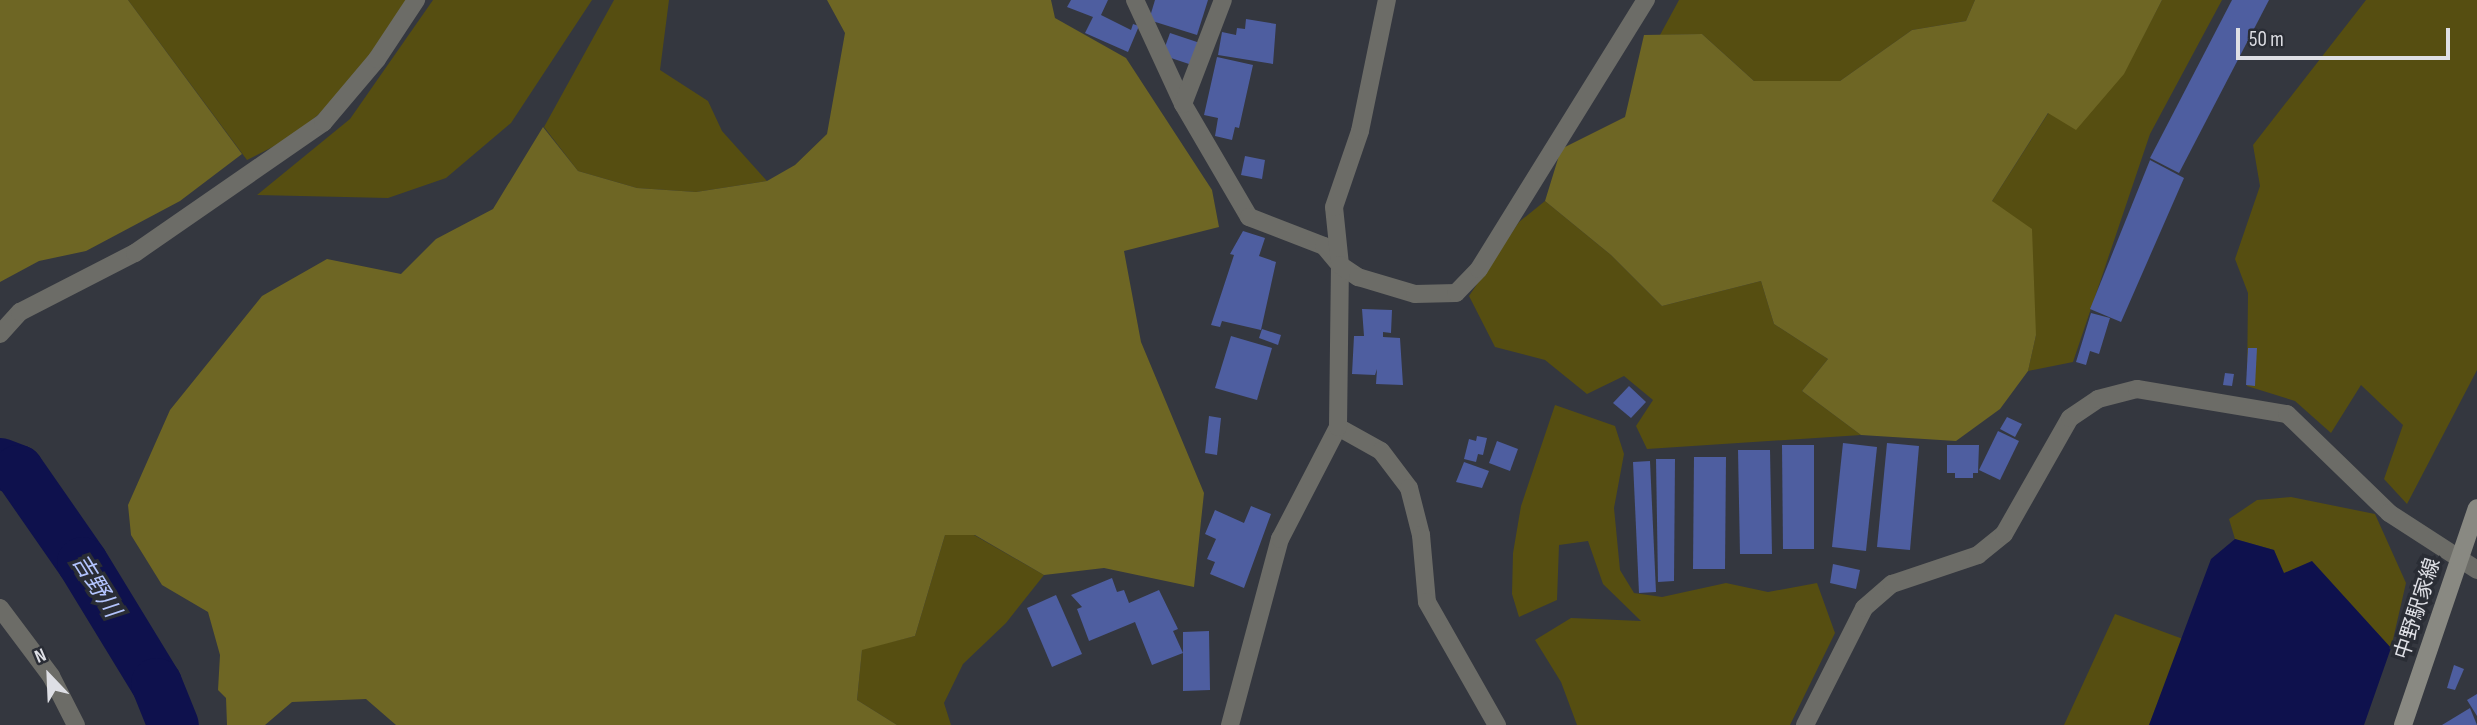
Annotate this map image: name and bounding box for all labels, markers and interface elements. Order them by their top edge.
scale bar [2239,14,2452,58]
text: 50 m [2249,27,2284,52]
water label: 吉野川 [66,549,126,623]
street label: 中野駅家線 [2390,555,2446,663]
north arrow [14,641,84,711]
text: N [31,644,50,669]

